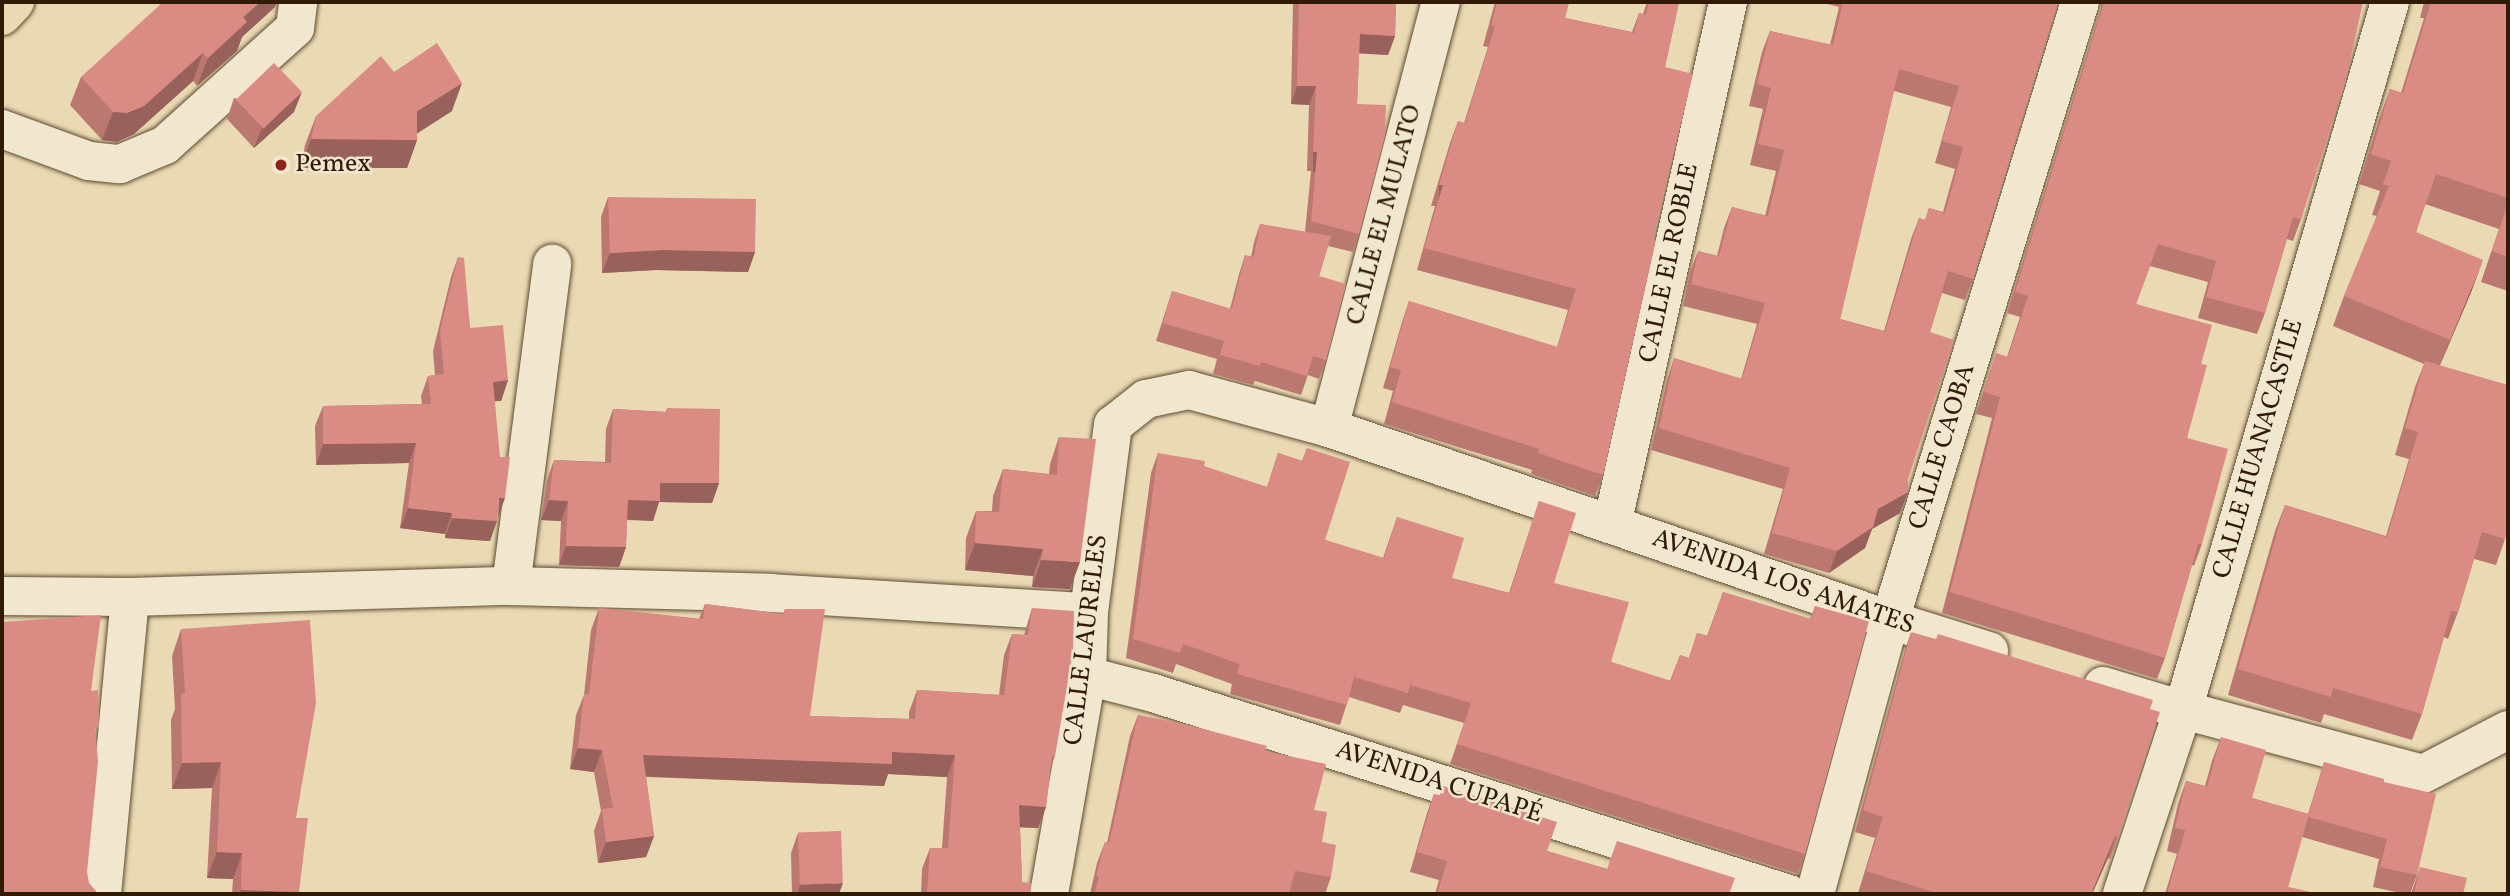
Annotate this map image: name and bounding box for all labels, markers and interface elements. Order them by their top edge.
street label: CALLE EL MULATO [1341,101,1429,329]
place label: Pemex [295,149,371,181]
marker: Pemex [273,157,289,173]
street label: CALLE EL ROBLE [1634,160,1706,366]
street label: CALLE HUANACASTLE [2207,316,2311,582]
street label: CALLE CAOBA [1903,360,1983,534]
street label: AVENIDA LOS AMATES [1648,523,1918,643]
street label: CALLE LAURELES [1059,533,1115,747]
street label: AVENIDA CUPAPÉ [1332,735,1546,831]

